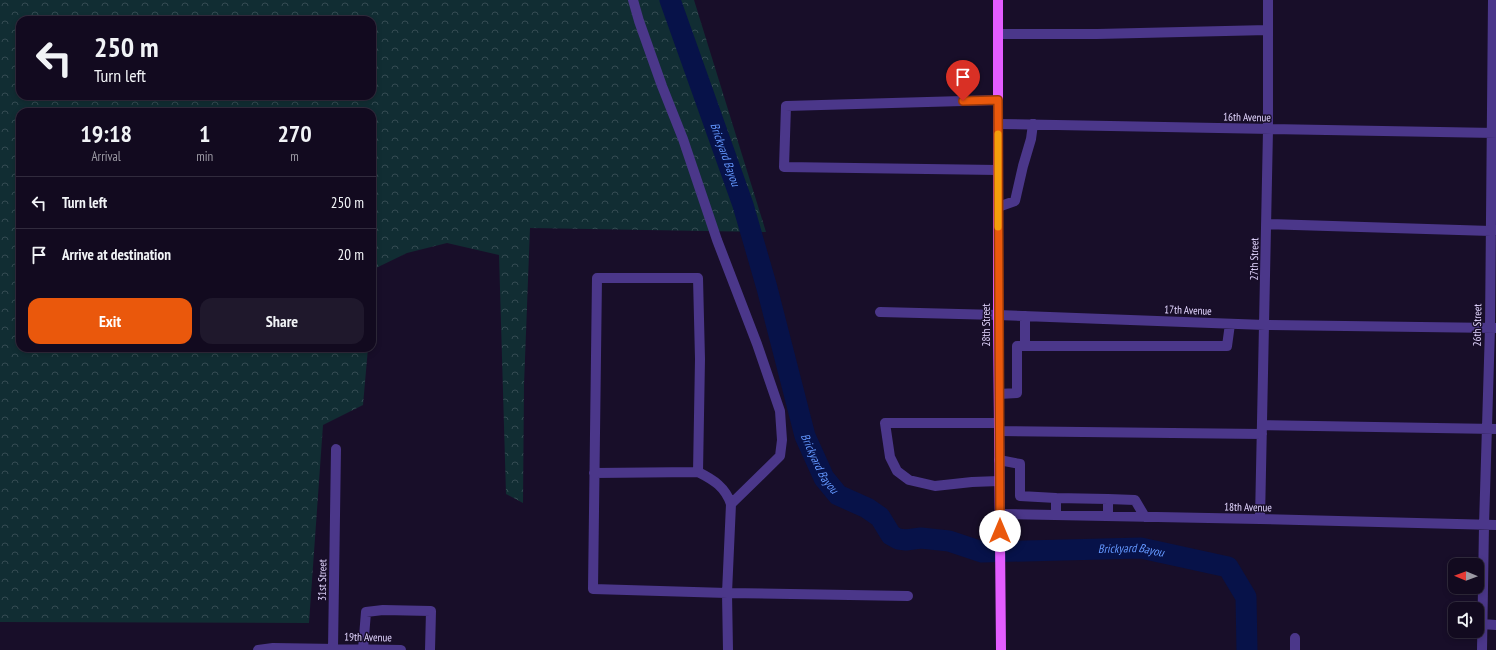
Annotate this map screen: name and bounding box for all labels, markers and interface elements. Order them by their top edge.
text: 250 m [94,28,158,65]
icon: left [28,32,80,84]
pin [946,60,980,101]
text: Turn left [94,64,146,87]
icon: arrive [952,66,974,88]
street label: 16th Avenue [1223,110,1271,124]
text: 19:18 [80,118,132,149]
text: 1 [199,118,210,149]
text: 270 [277,118,312,149]
water label: Brickyard Bayou [707,121,744,189]
text: Arrival [91,148,121,165]
text: min [196,148,213,165]
text: m [290,148,299,165]
icon: left [28,192,50,214]
text: Turn left [62,193,107,212]
text: 250 m [331,193,364,212]
street label: 27th Street [1247,237,1261,281]
icon: arrive [28,244,50,266]
text: Arrive at destination [62,245,171,264]
text: 20 m [338,245,364,264]
button: Exit [28,298,192,344]
button: Share [200,298,364,344]
street label: 17th Avenue [1164,302,1212,318]
street label: 26th Street [1470,303,1484,347]
street label: 28th Street [979,304,993,346]
water label: Brickyard Bayou [798,431,842,497]
street label: 18th Avenue [1224,500,1272,514]
position arrow [979,510,1021,552]
water label: Brickyard Bayou [1098,540,1166,560]
north arrow [1448,558,1484,594]
map controls [1448,558,1484,638]
street label: 31st Street [315,559,329,601]
button: sound [1448,602,1484,638]
street label: 19th Avenue [344,630,392,644]

